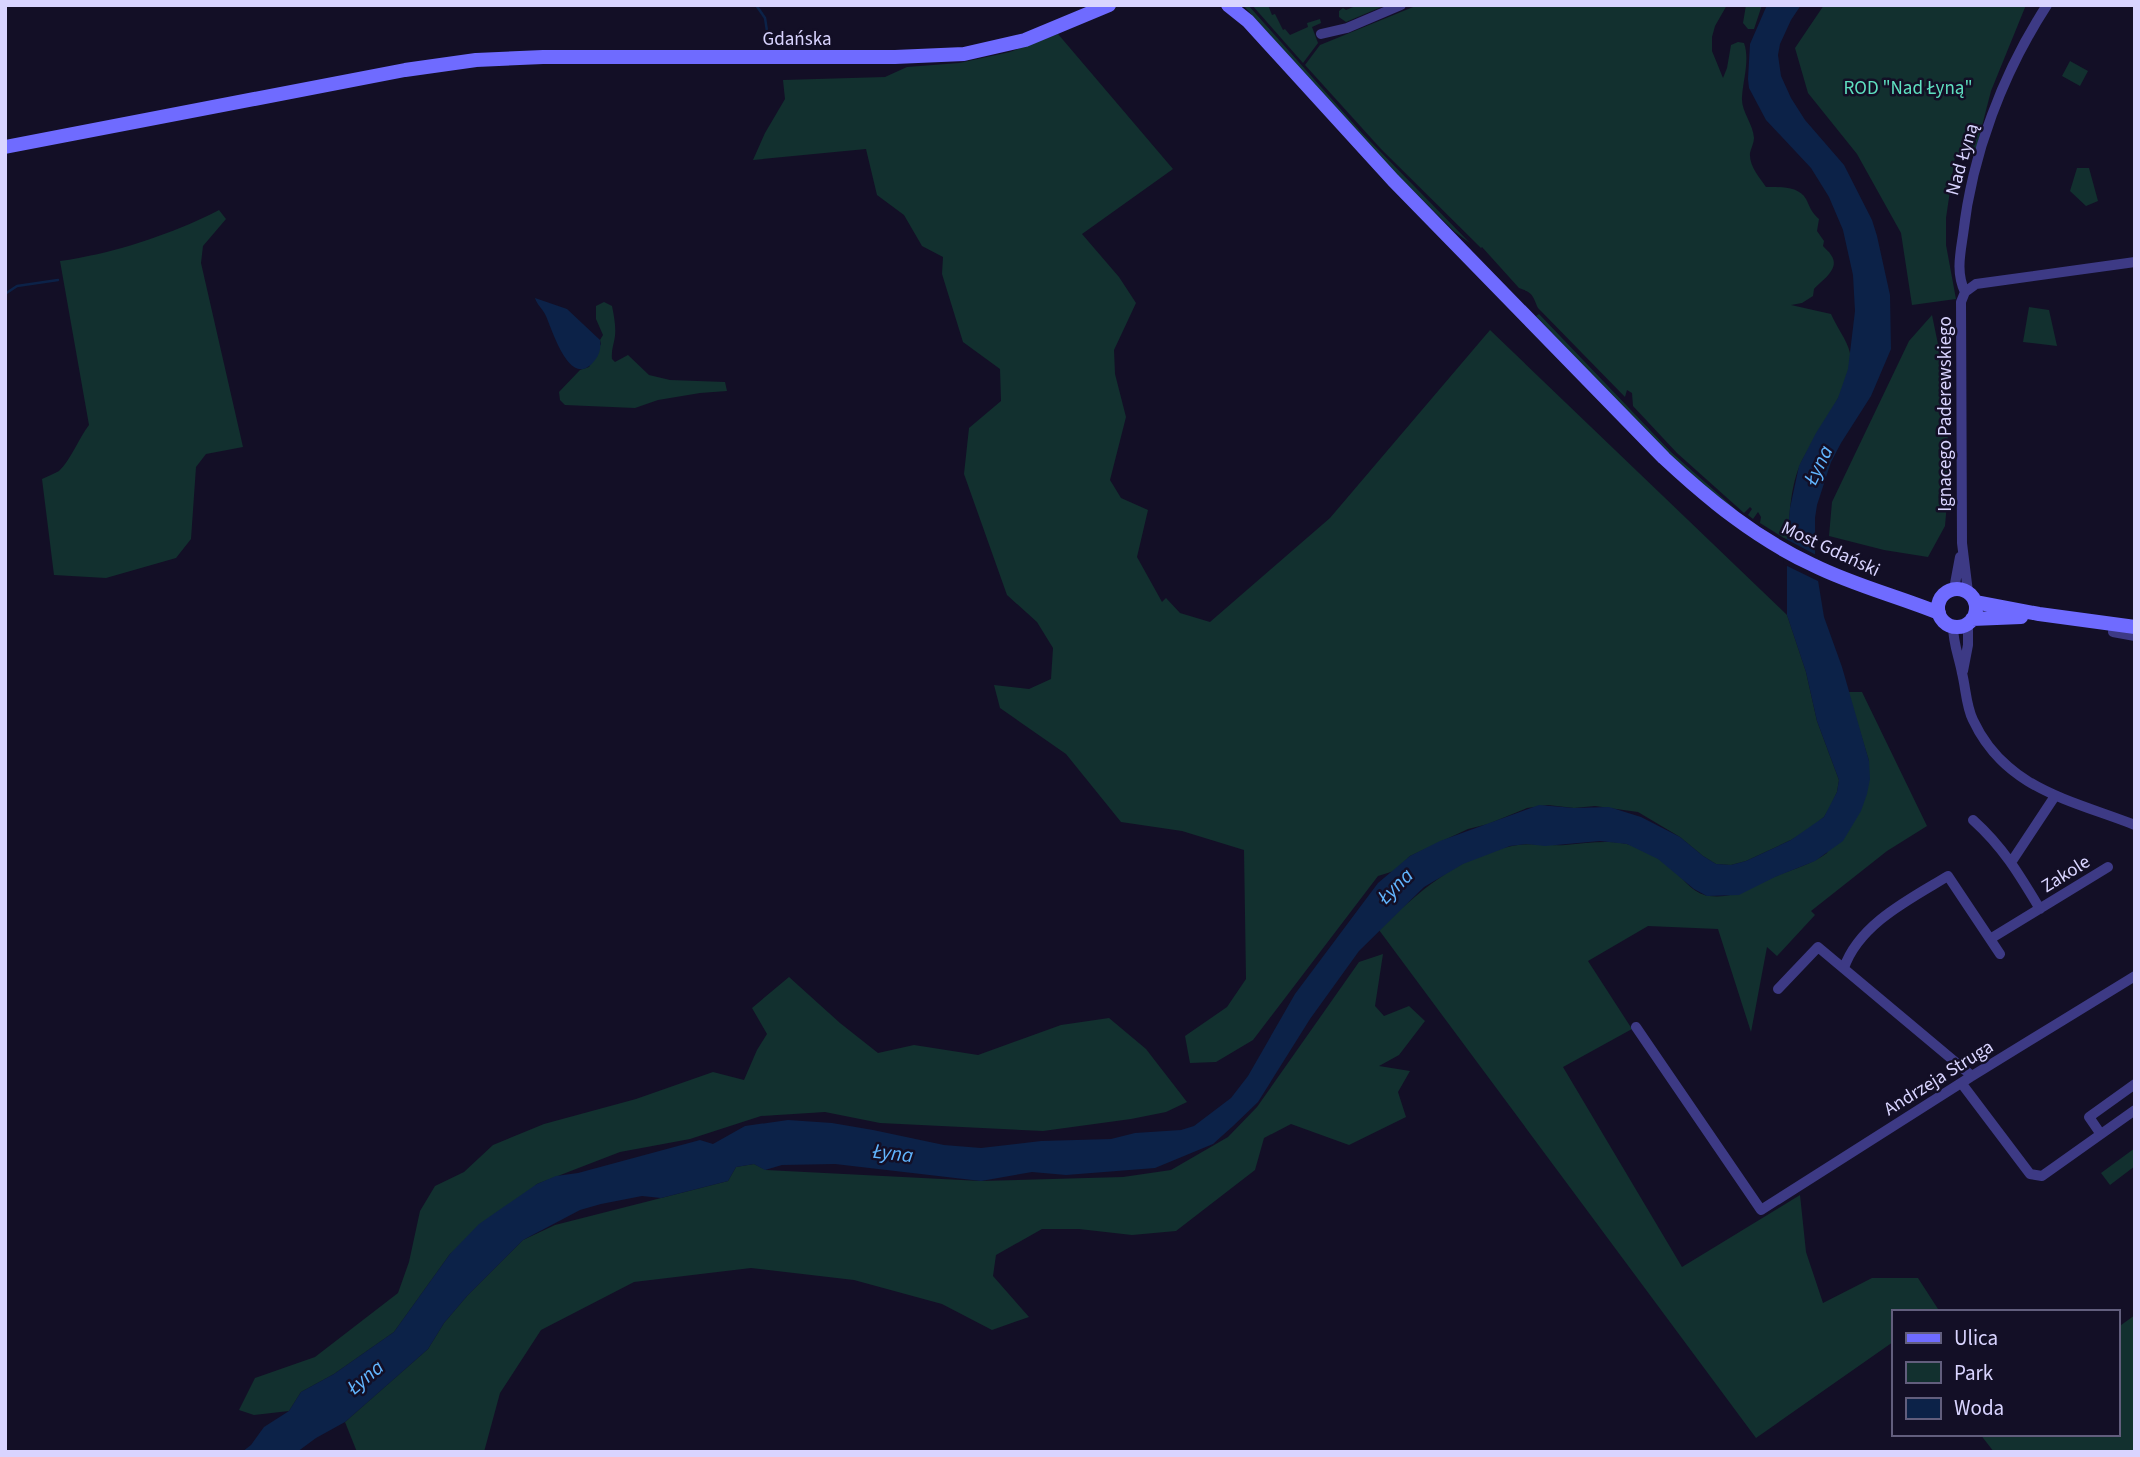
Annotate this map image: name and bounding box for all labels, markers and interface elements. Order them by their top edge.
street label: Gdańska [763,26,832,53]
park label: ROD "Nad Łyną" [1844,75,1972,102]
street label: Nad Łyną [1939,120,1986,199]
street label: Ignacego Paderewskiego [1932,316,1959,512]
water label: Łyna [1795,440,1840,491]
street label: Most Gdański [1777,515,1884,584]
street label: Zakole [2036,849,2095,900]
water label: Łyna [1369,861,1420,912]
street label: Andrzeja Struga [1879,1034,1999,1123]
water label: Łyna [870,1136,915,1170]
legend [1892,1310,2119,1436]
text: Ulica [1954,1323,1998,1353]
water label: Łyna [339,1352,390,1402]
text: Park [1954,1358,1994,1388]
text: Woda [1954,1393,2004,1423]

